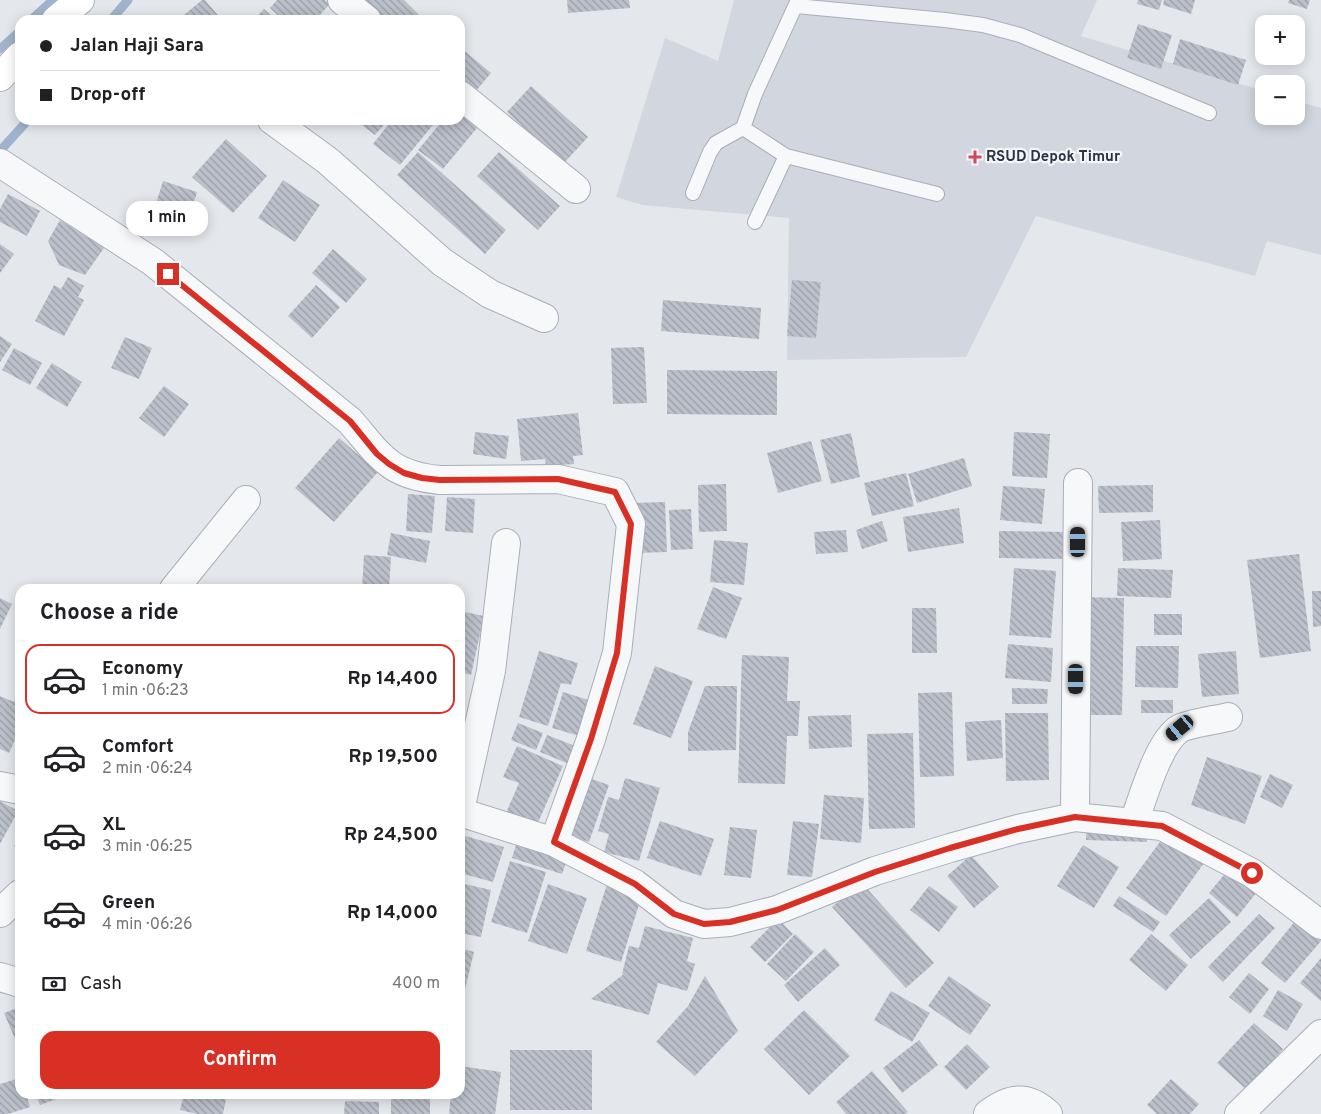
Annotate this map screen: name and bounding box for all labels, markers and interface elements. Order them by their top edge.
map controls [1255,15,1305,125]
button: + [1255,15,1305,65]
text: Jalan Haji Sara [70,34,204,58]
button: − [1255,75,1305,125]
text: Drop-off [70,83,145,107]
place label: RSUD Depok Timur [986,148,1121,167]
marker: RSUD Depok Timur [968,150,982,164]
callout: 1 min [127,202,209,236]
text: 1 min [148,208,186,228]
route end [157,263,179,285]
car [1070,527,1085,557]
text: Choose a ride [40,600,178,627]
icon: car [42,657,87,702]
text: Economy [102,657,183,681]
car [1068,664,1083,694]
text: Rp 14,400 [347,667,438,691]
text: 1 min · 06:23 [102,681,189,701]
car [1163,713,1196,743]
icon: car [42,735,87,780]
text: Comfort [102,735,174,759]
text: Rp 19,500 [349,745,438,769]
text: 2 min · 06:24 [102,759,193,779]
icon: car [42,813,87,858]
text: XL [102,813,125,837]
text: Rp 24,500 [344,823,438,847]
text: 3 min · 06:25 [102,837,193,857]
route start [1241,862,1263,884]
icon: car [42,891,87,936]
text: Green [102,891,155,915]
text: Rp 14,000 [347,901,438,925]
text: 4 min · 06:26 [102,915,193,935]
icon: cash [40,970,68,998]
text: Cash [80,972,122,996]
text: 400 m [392,974,440,994]
button: Confirm [40,1031,440,1089]

